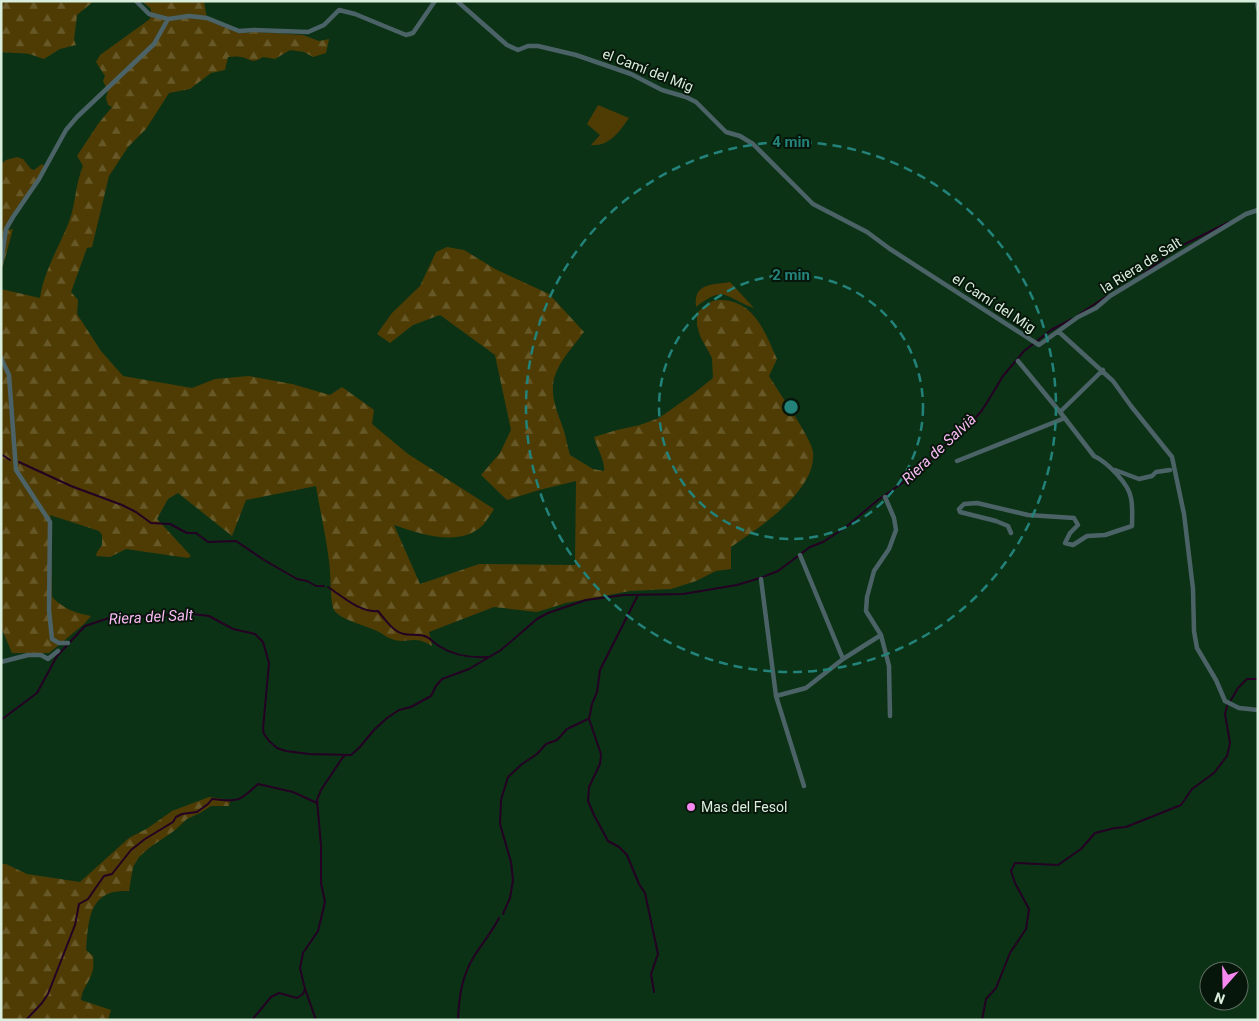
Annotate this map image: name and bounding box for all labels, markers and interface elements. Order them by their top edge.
street label: el Camí del Mig [600,45,696,95]
text: 4 min [772,133,810,151]
street label: la Riera de Salt [1098,234,1185,296]
text: 2 min [772,266,810,284]
street label: el Camí del Mig [949,270,1039,336]
centre of rings [782,398,800,416]
water label: Riera de Salvià [898,410,980,488]
water label: Riera del Salt [108,606,194,628]
place label: Mas del Fesol [701,799,787,815]
marker: Mas del Fesol [685,801,697,813]
north arrow [1199,961,1249,1011]
text: N [1212,989,1227,1007]

